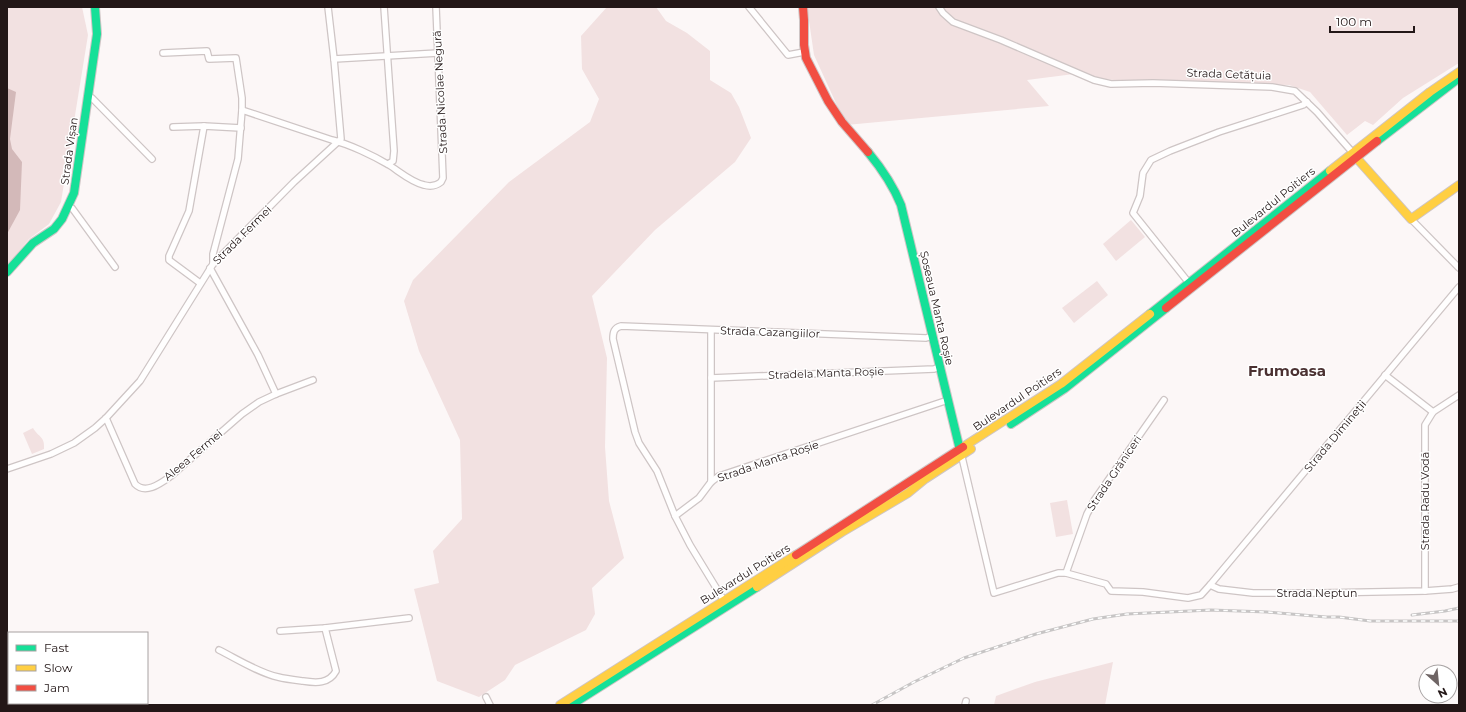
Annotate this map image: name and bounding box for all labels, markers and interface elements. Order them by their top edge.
scale bar [1330,8,1414,34]
text: 100 m [1336,14,1372,29]
street label: Strada Nicolae Negură [430,30,450,154]
street label: Strada Cetățuia [1186,66,1272,82]
street label: Strada Vișan [57,116,81,186]
street label: Bulevardul Poitiers [1228,164,1318,240]
street label: Strada Fermei [210,203,274,267]
street label: Șoseaua Manta Roșie [917,250,957,367]
street label: Strada Cazangiilor [720,323,820,341]
district label: Frumoasa [1248,361,1326,380]
street label: Stradela Manta Roșie [768,364,885,382]
street label: Bulevardul Poitiers [970,364,1064,434]
street label: Strada Dimineții [1301,397,1369,475]
street label: Aleea Fermei [161,426,225,484]
street label: Strada Grăniceri [1084,433,1144,513]
street label: Strada Manta Roșie [715,437,821,485]
street label: Strada Radu Vodă [1418,452,1432,550]
street label: Bulevardul Poitiers [697,540,793,607]
street label: Strada Neptun [1277,586,1357,600]
legend [8,632,148,704]
text: Fast [44,640,69,655]
text: Slow [44,660,73,675]
north arrow [1418,664,1458,704]
text: Jam [43,680,70,695]
text: N [1435,685,1450,701]

